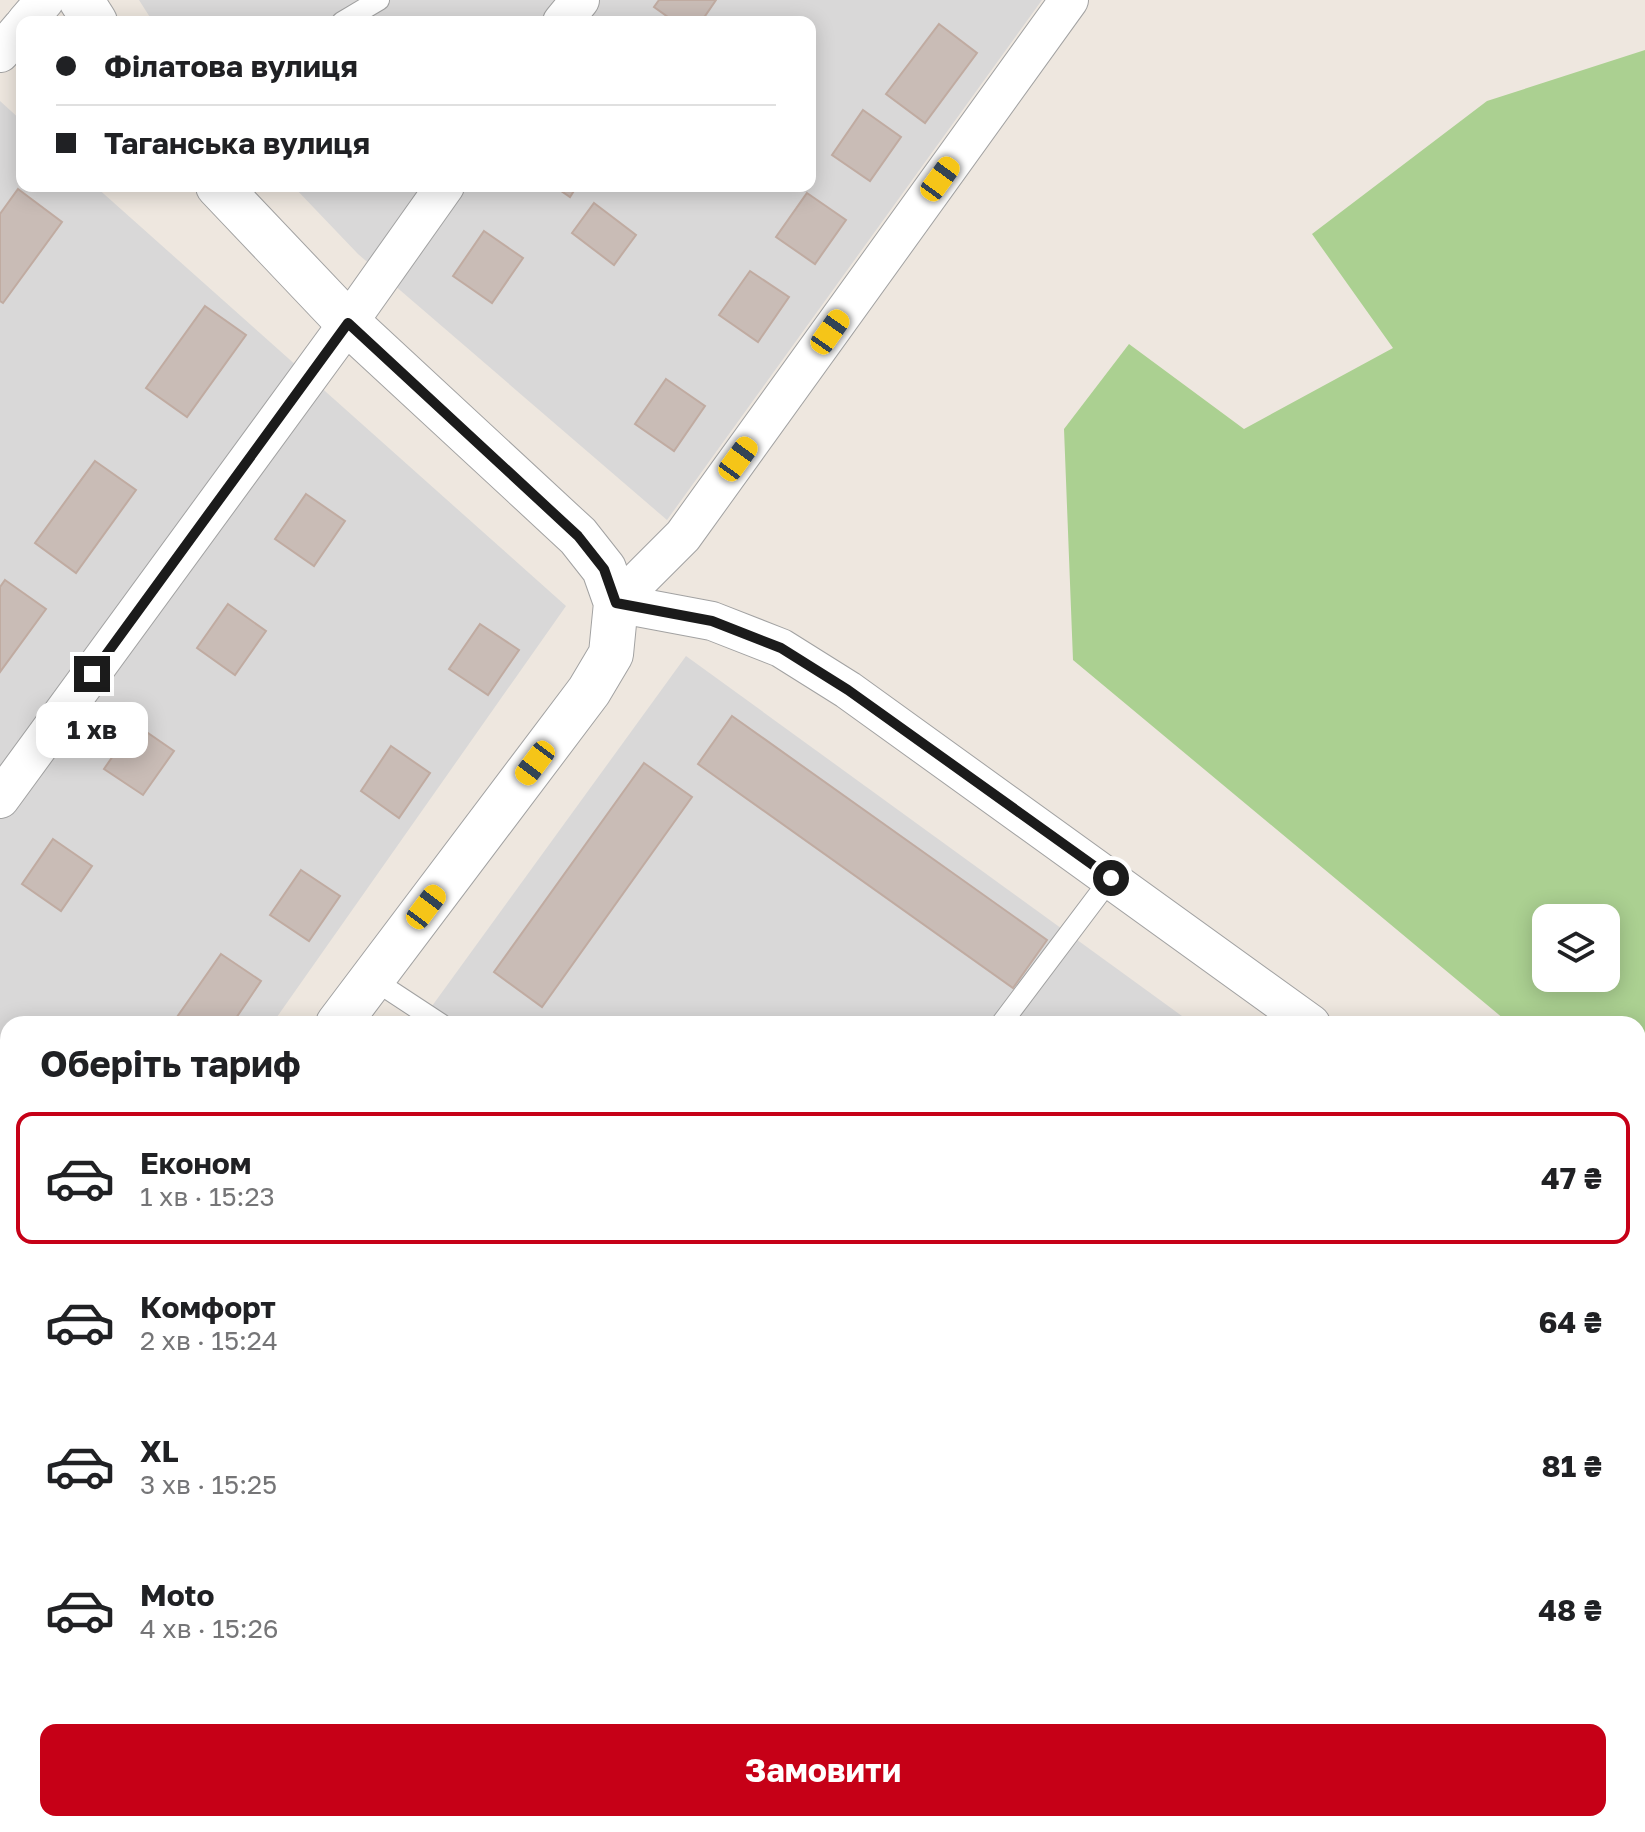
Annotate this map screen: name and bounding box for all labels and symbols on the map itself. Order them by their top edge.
car [916,153,964,205]
car [806,305,854,359]
car [714,433,762,485]
route end [74,656,110,692]
callout: 1 хв [36,702,148,758]
car [511,737,559,789]
route start [1093,860,1129,896]
car [402,881,450,933]

